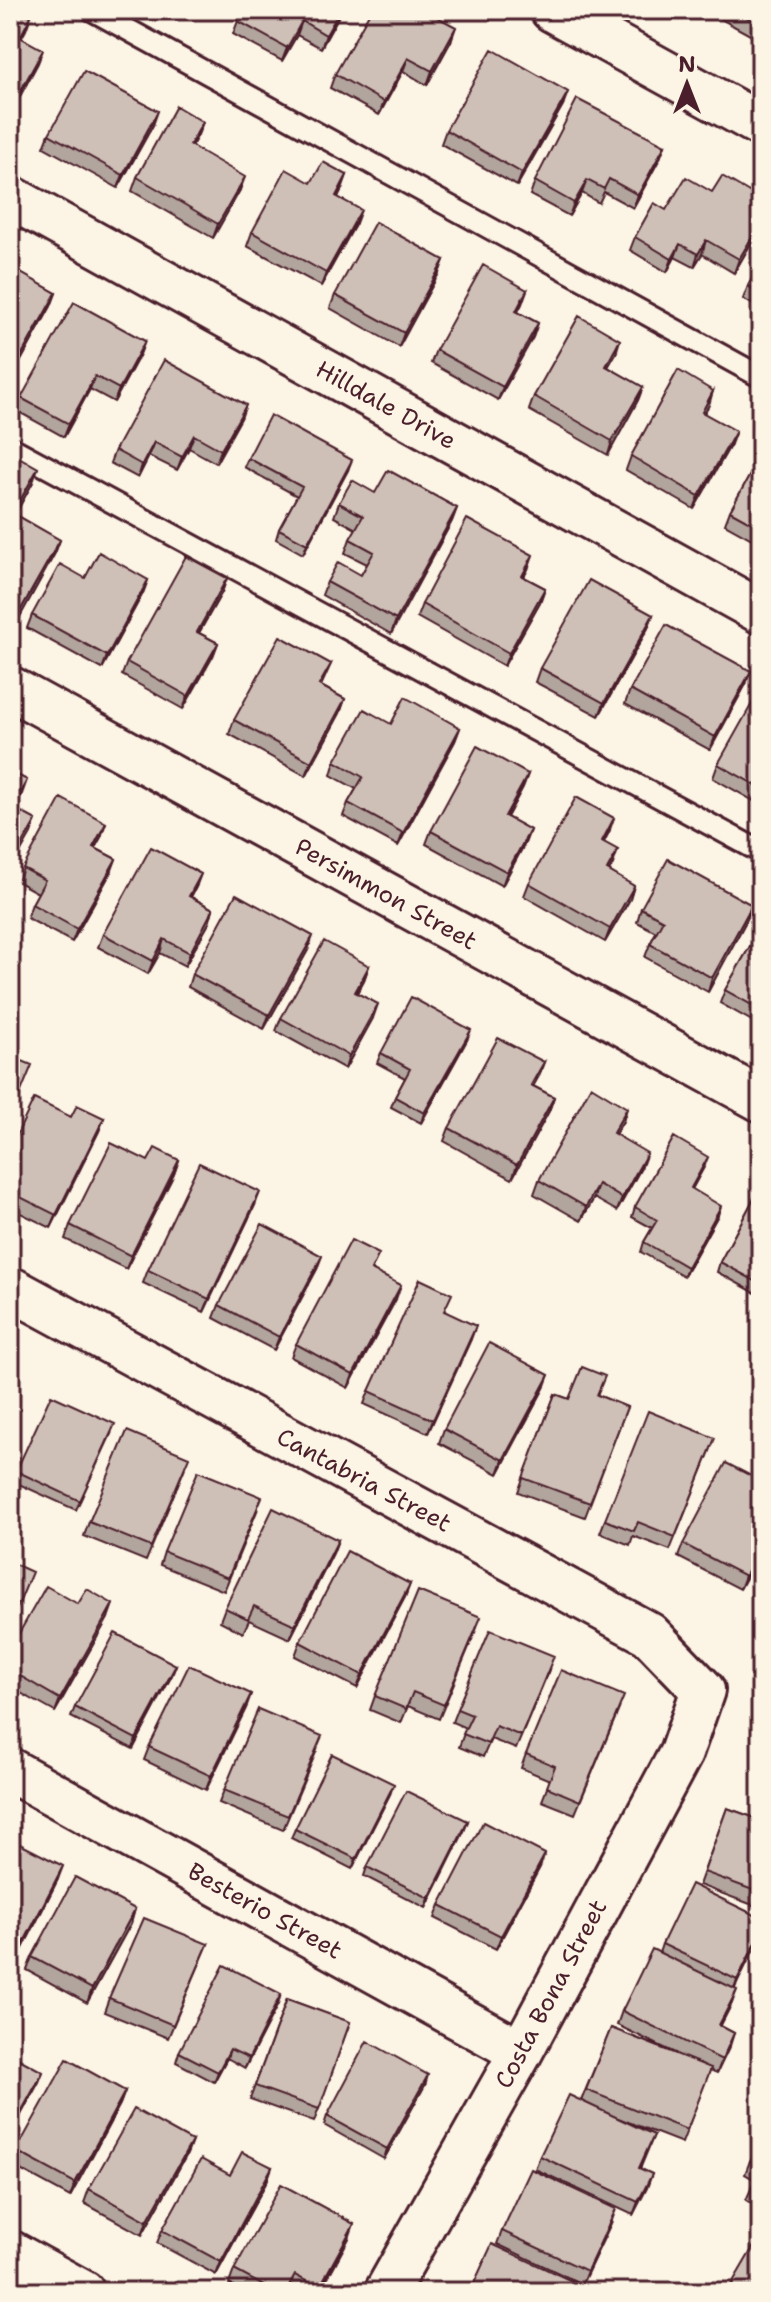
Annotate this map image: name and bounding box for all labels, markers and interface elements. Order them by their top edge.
north arrow [647,44,727,124]
text: N [678,50,696,79]
street label: Hilldale Drive [310,353,462,457]
street label: Persimmon Street [289,831,483,957]
street label: Cantabria Street [271,1421,457,1539]
street label: Besterio Street [182,1855,348,1967]
street label: Costa Bona Street [488,1894,614,2094]

